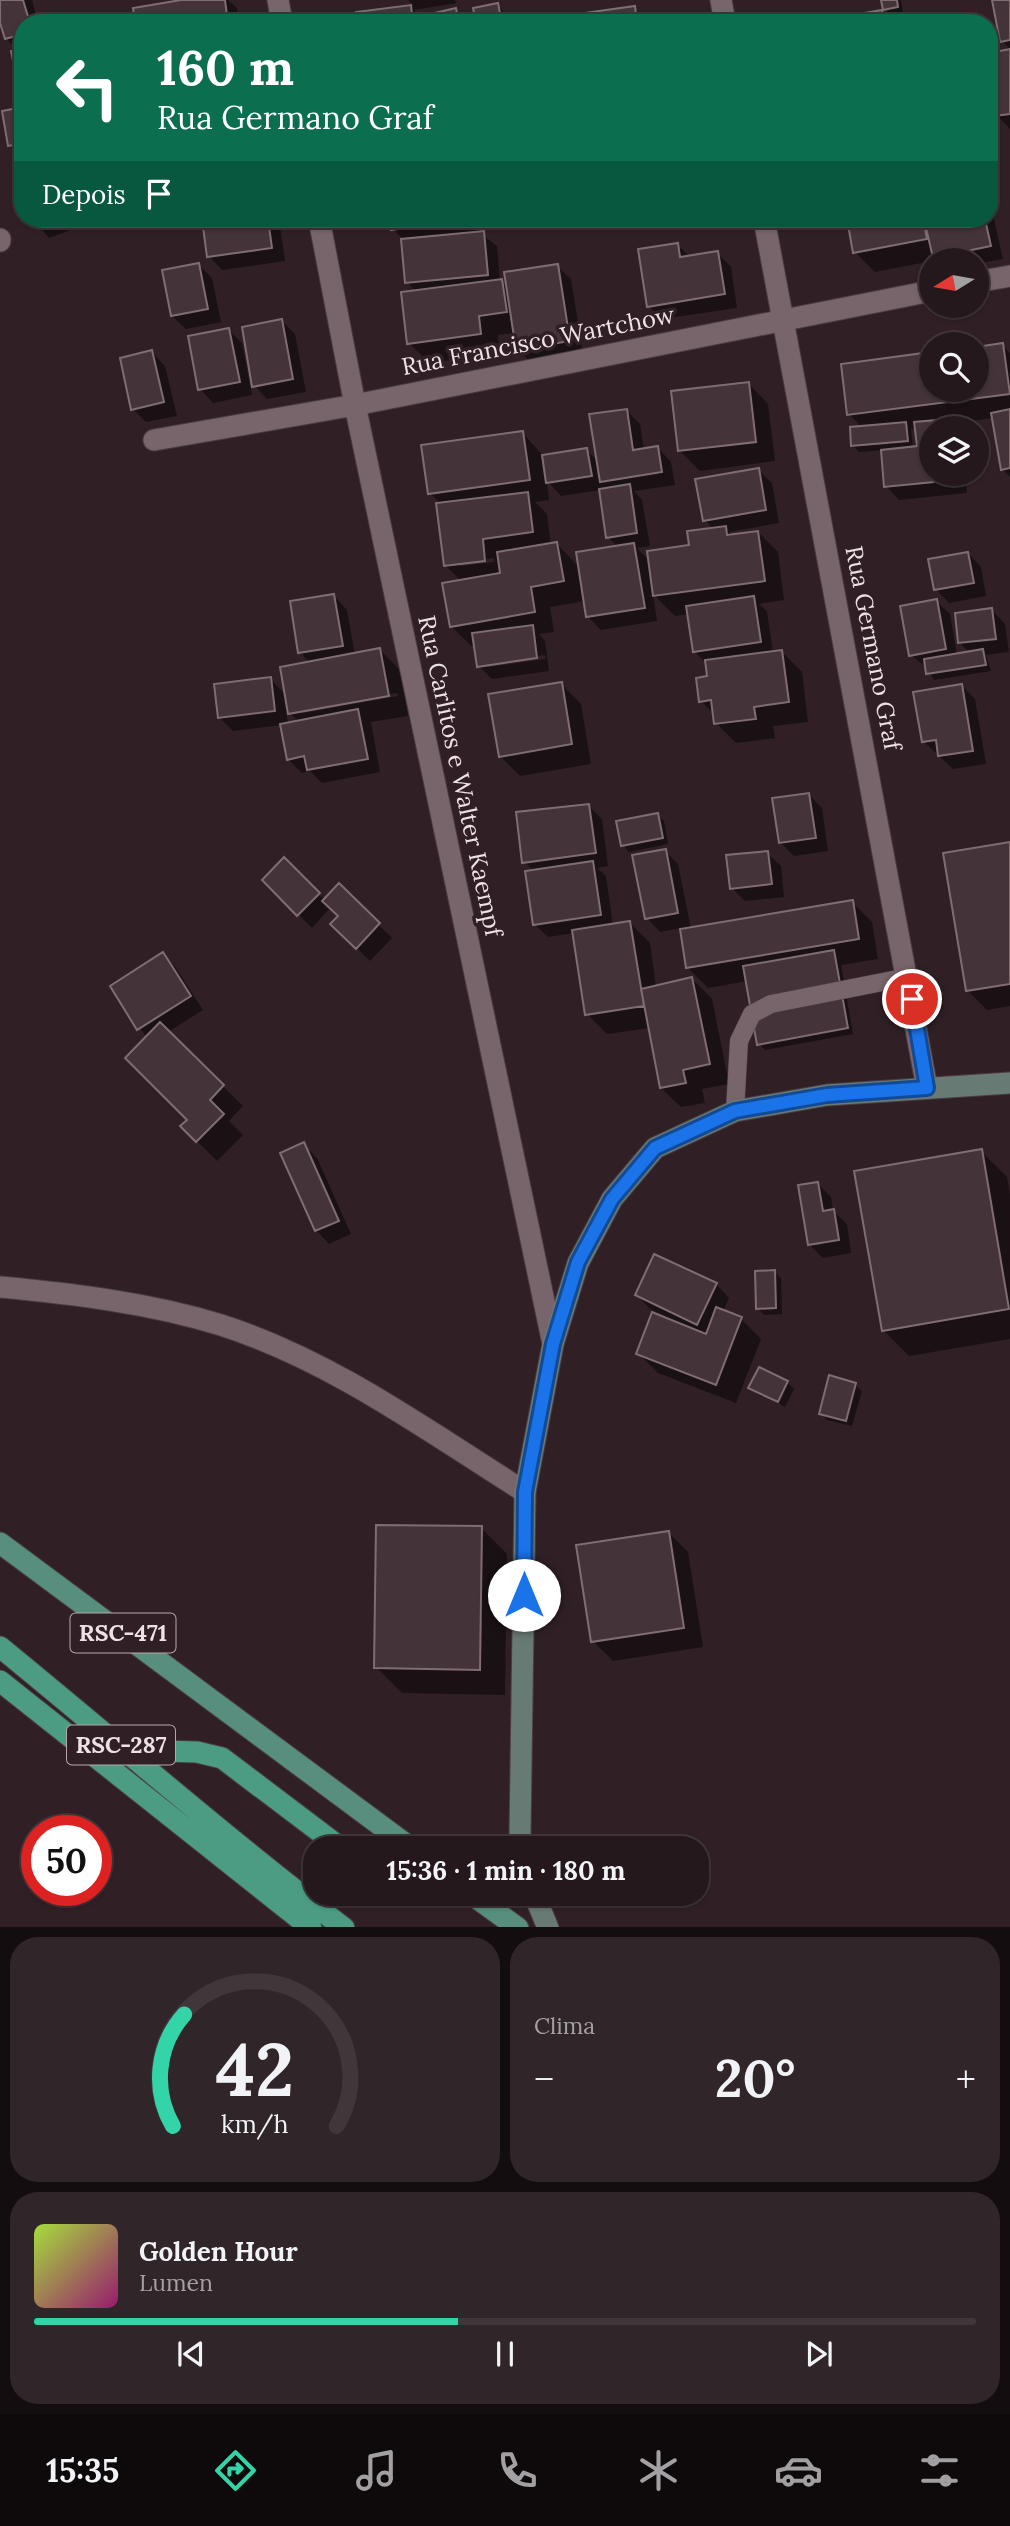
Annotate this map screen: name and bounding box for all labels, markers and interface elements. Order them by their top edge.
text: 160 m [157,36,294,98]
icon: left [42,42,133,133]
text: Rua Germano Graf [157,97,434,138]
icon: arrive [140,175,178,213]
text: Depois [42,178,126,211]
north arrow [919,248,989,318]
map controls [919,248,989,486]
street label: Rua Francisco Wartchow [399,299,678,382]
button: search [919,332,989,402]
button: layers [919,416,989,486]
street label: Rua Germano Graf [838,543,909,755]
street label: Rua Carlitos e Walter Kaempf [411,612,510,941]
pin [882,969,942,1029]
icon: arrive [893,980,931,1018]
position arrow [487,1558,561,1632]
road number: RSC-471 [71,1614,176,1652]
road number: RSC-287 [67,1726,175,1764]
speed limit sign: 50 [21,1815,112,1906]
text: 15:36 · 1 min · 180 m [387,1854,625,1887]
text: Clima [534,2011,595,2040]
text: 42 [216,2023,294,2116]
text: 20° [715,2045,795,2111]
text: − [534,2055,554,2103]
text: + [956,2055,976,2103]
text: km/h [221,2107,289,2139]
text: Golden Hour [139,2235,298,2268]
text: Lumen [139,2268,213,2297]
icon: previous [172,2335,210,2373]
icon: pause [486,2335,524,2373]
icon: next [800,2335,838,2373]
icon: directions [211,2446,260,2495]
icon: music [352,2446,401,2495]
icon: phone [493,2446,542,2495]
icon: climate [634,2446,683,2495]
icon: car [774,2446,823,2495]
icon: filters [915,2446,964,2495]
text: 15:35 [46,2450,119,2491]

